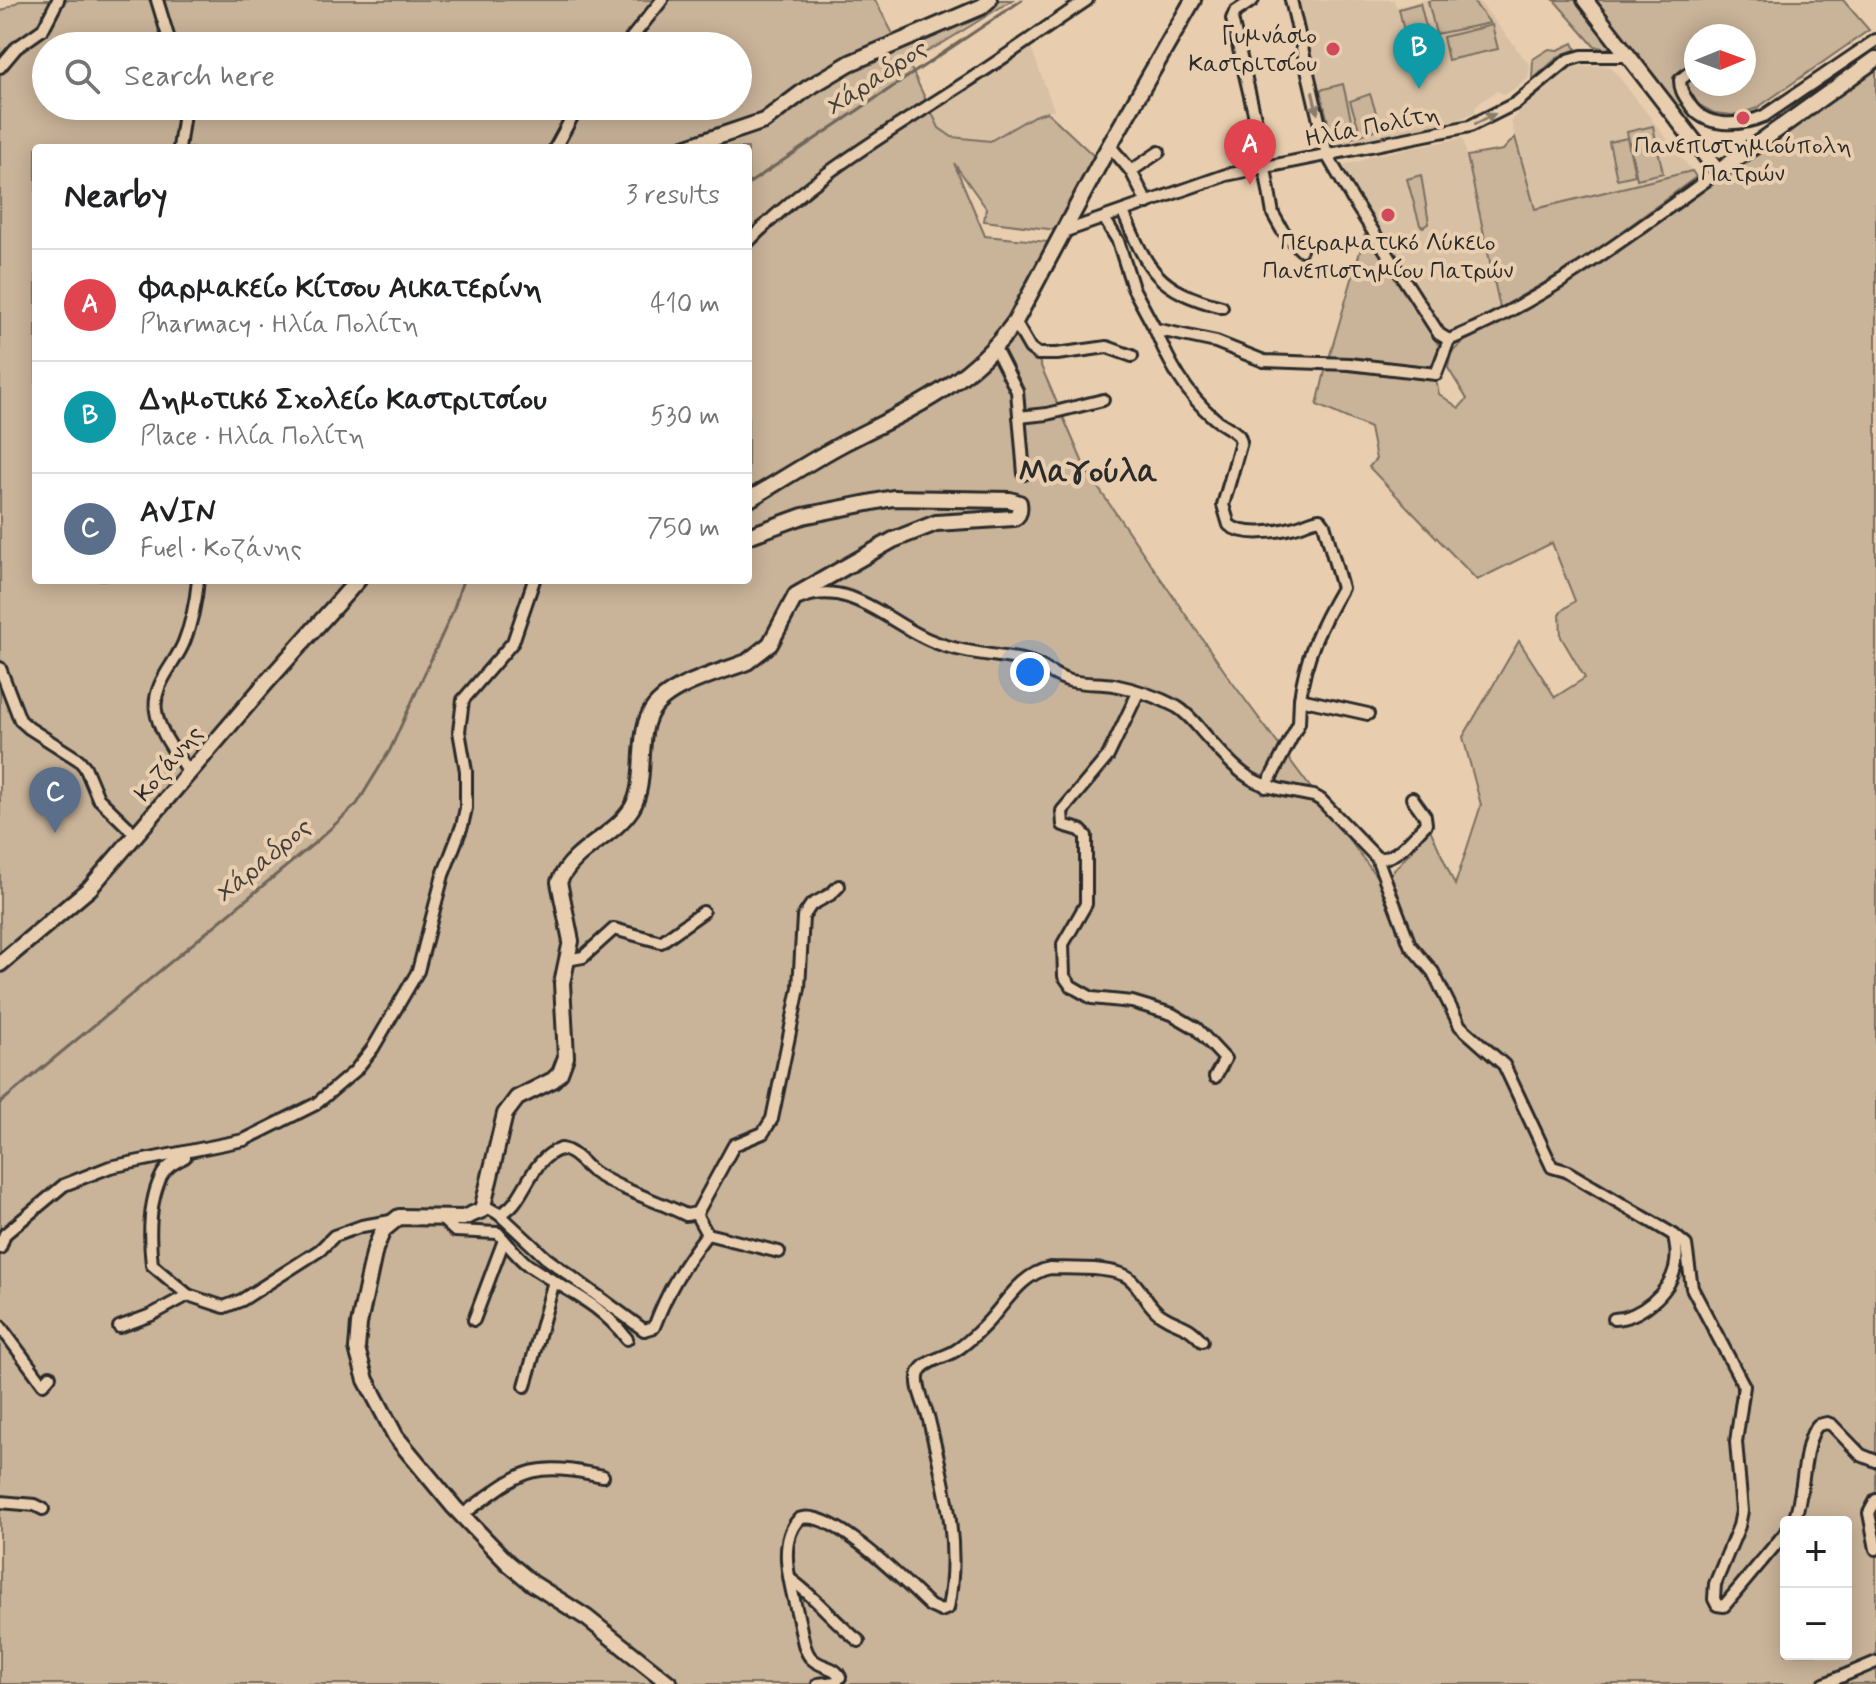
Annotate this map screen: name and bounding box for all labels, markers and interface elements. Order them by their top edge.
place label: Γυμνάσιο Καστριτσίου [1189,21,1317,80]
pin: B [1393,23,1445,89]
north arrow [1684,24,1756,96]
search box [32,32,752,120]
water label: Χάραδρος [819,32,935,125]
marker: Γυμνάσιο Καστριτσίου [1324,40,1342,58]
icon: search [60,54,104,98]
text: Search here [124,57,275,96]
one-way arrow [1310,91,1322,116]
street label: Ηλία Πολίτη [1303,99,1442,156]
marker: Πανεπιστημιούπολη Πατρών [1734,109,1752,127]
one-way arrow [1473,112,1496,125]
pin: A [1224,119,1276,185]
place label: Πανεπιστημιούπολη Πατρών [1634,131,1852,190]
text: Nearby [64,174,168,219]
text: 3 results [626,179,720,213]
marker: Πειραματικό Λύκειο Πανεπιστημίου Πατρών [1379,206,1397,224]
place label: Πειραματικό Λύκειο Πανεπιστημίου Πατρών [1262,228,1514,287]
text: Φαρμακείο Κίτσου Αικατερίνη [140,269,542,308]
text: A [81,288,99,322]
text: 410 m [650,288,720,322]
text: Pharmacy · Ηλία Πολίτη [140,308,419,342]
text: Δημοτικό Σχολείο Καστριτσίου [140,381,547,420]
text: B [82,400,98,434]
text: 530 m [650,400,720,434]
text: Place · Ηλία Πολίτη [140,420,365,454]
district label: Μαγούλα [1018,452,1158,494]
text: AVIN [140,493,216,532]
text: C [81,512,99,546]
text: 750 m [647,512,720,546]
text: Fuel · Κοζάνης [140,532,302,566]
your location [1010,652,1050,692]
street label: Κοζάνης [128,719,210,809]
pin: C [29,767,81,833]
water label: Χάραδρος [208,811,319,911]
map controls [1780,1516,1852,1660]
button: + [1780,1516,1852,1588]
button: − [1780,1588,1852,1660]

